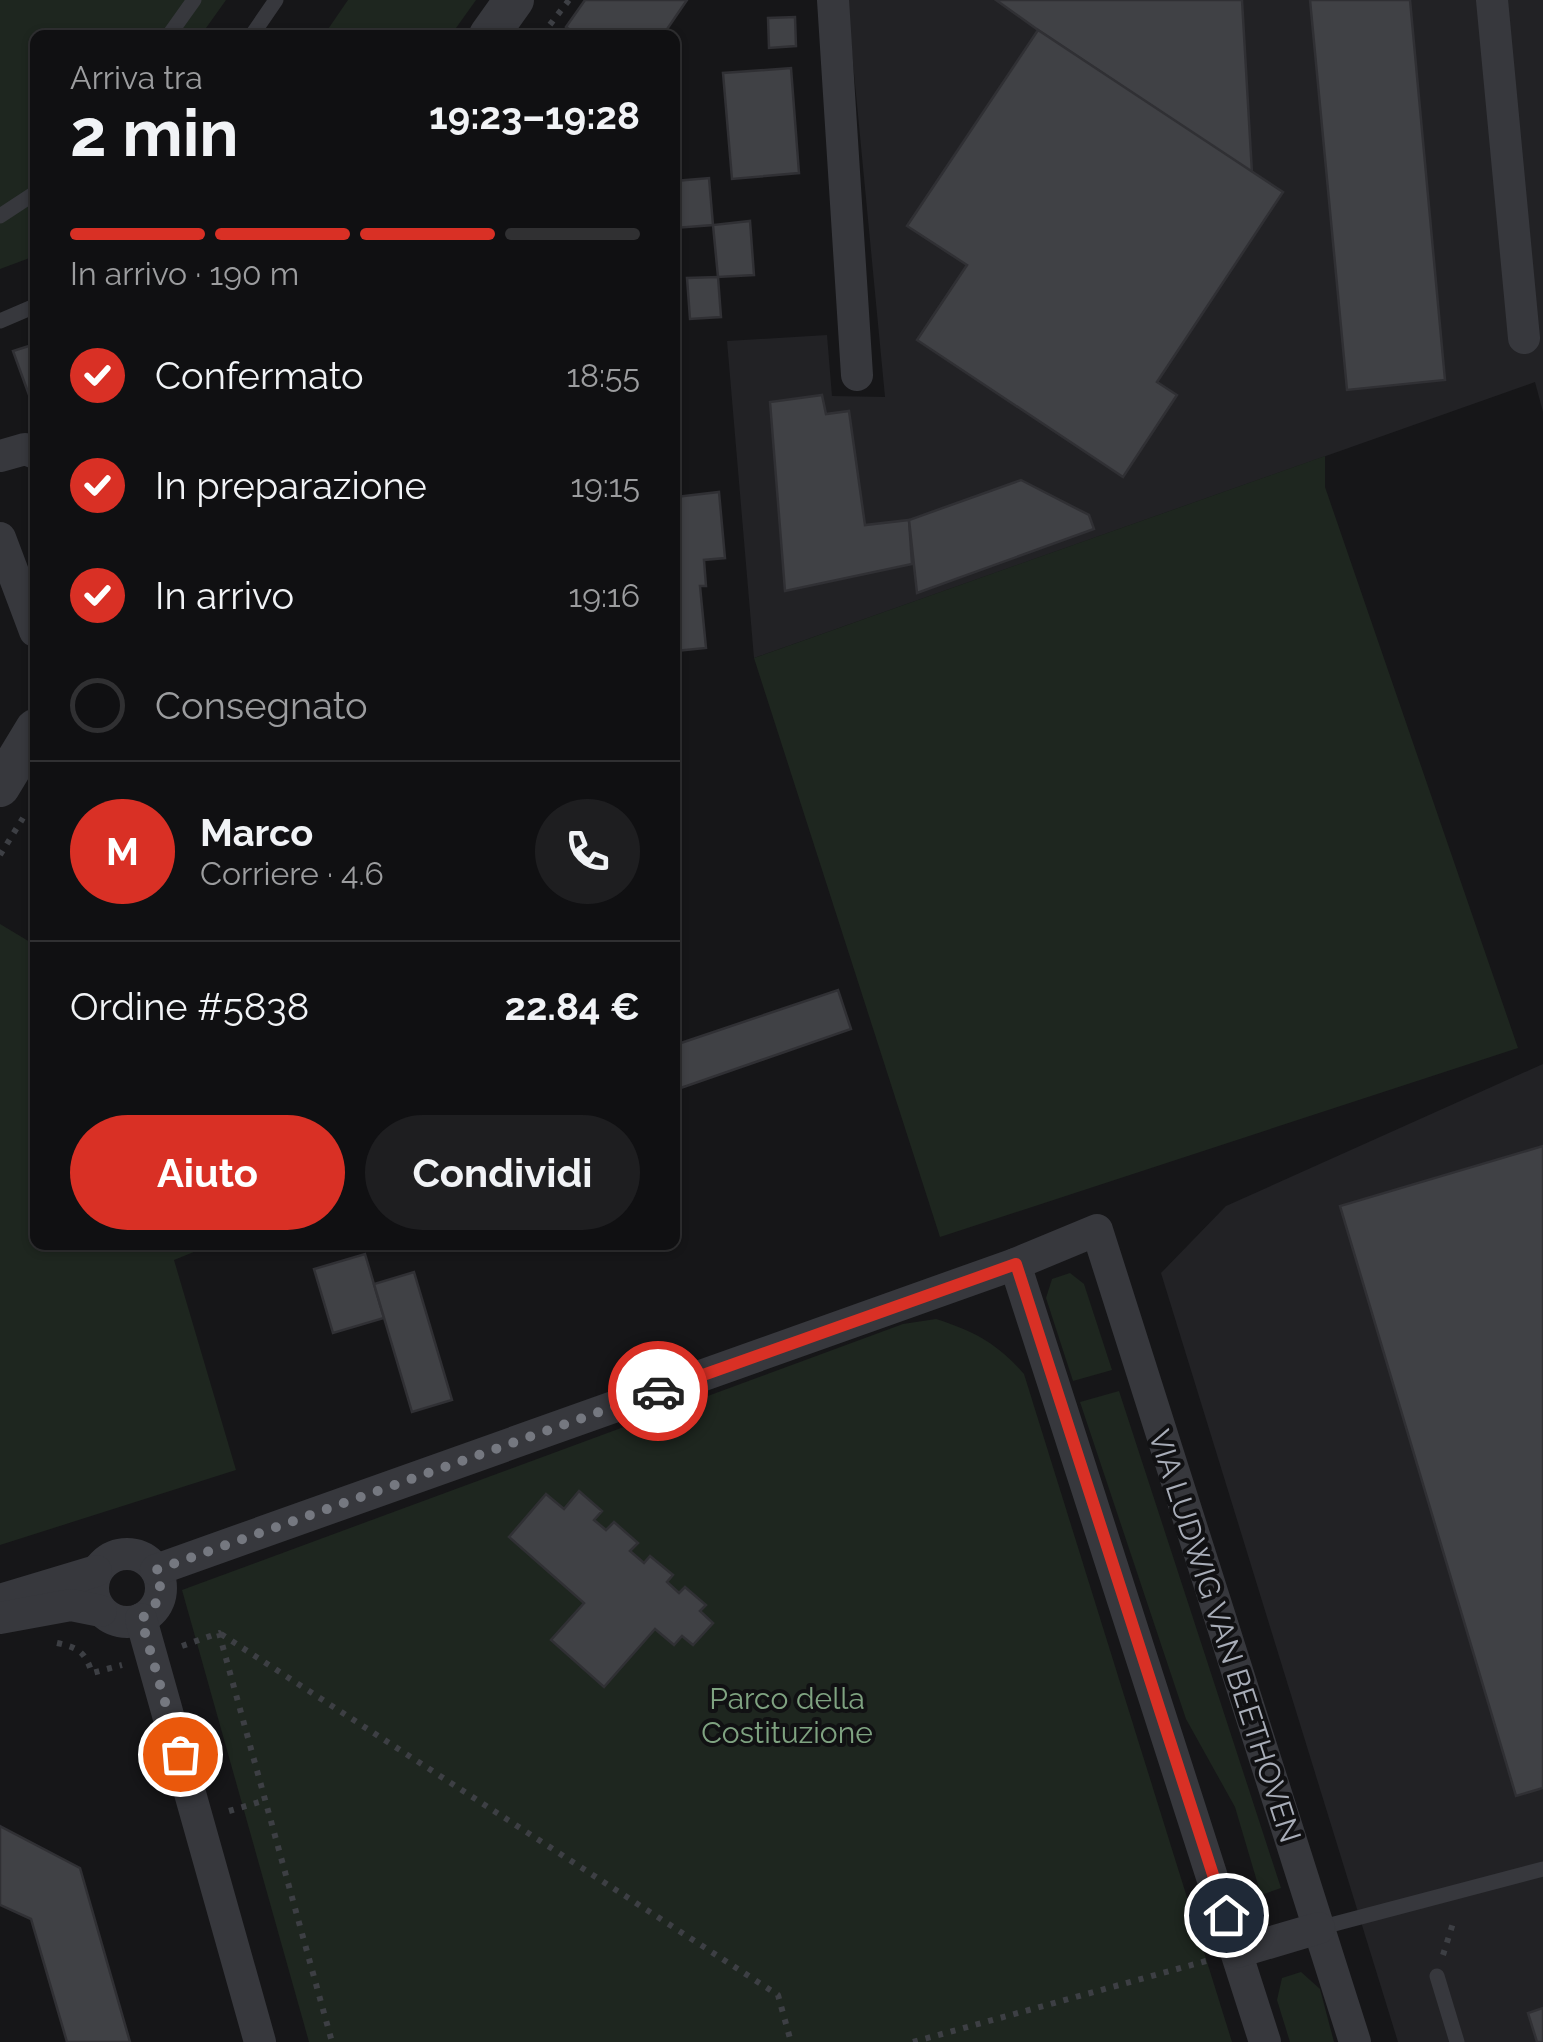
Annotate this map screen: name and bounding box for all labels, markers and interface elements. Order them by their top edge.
text: Arriva tra [70,59,203,96]
text: 19:23–19:28 [429,93,640,138]
text: 2 min [70,95,239,171]
text: In arrivo · 190 m [70,255,299,292]
icon: check [70,348,125,403]
text: Confermato [155,353,364,398]
text: 18:55 [566,357,640,394]
icon: check [70,458,125,513]
text: In preparazione [155,463,427,508]
text: 19:15 [570,467,640,504]
icon: check [70,568,125,623]
text: In arrivo [155,573,294,618]
text: 19:16 [569,577,640,614]
text: Consegnato [155,683,368,728]
button: phone [535,799,640,904]
text: Marco [200,810,313,855]
text: M [106,829,139,874]
text: Corriere · 4.6 [200,855,384,892]
text: Ordine #5838 [70,984,309,1029]
text: 22.84 € [504,984,640,1029]
button: Aiuto [70,1115,345,1230]
button: Condividi [365,1115,640,1230]
courier [608,1341,708,1441]
icon: car [631,1364,686,1419]
street label: VIA LUDWIG VAN BEETHOVEN [1142,1425,1308,1847]
park label: Parco della Costituzione [701,1681,873,1750]
pin [138,1712,223,1797]
icon: bag [153,1727,208,1782]
pin [1184,1873,1269,1958]
icon: home [1199,1888,1254,1943]

